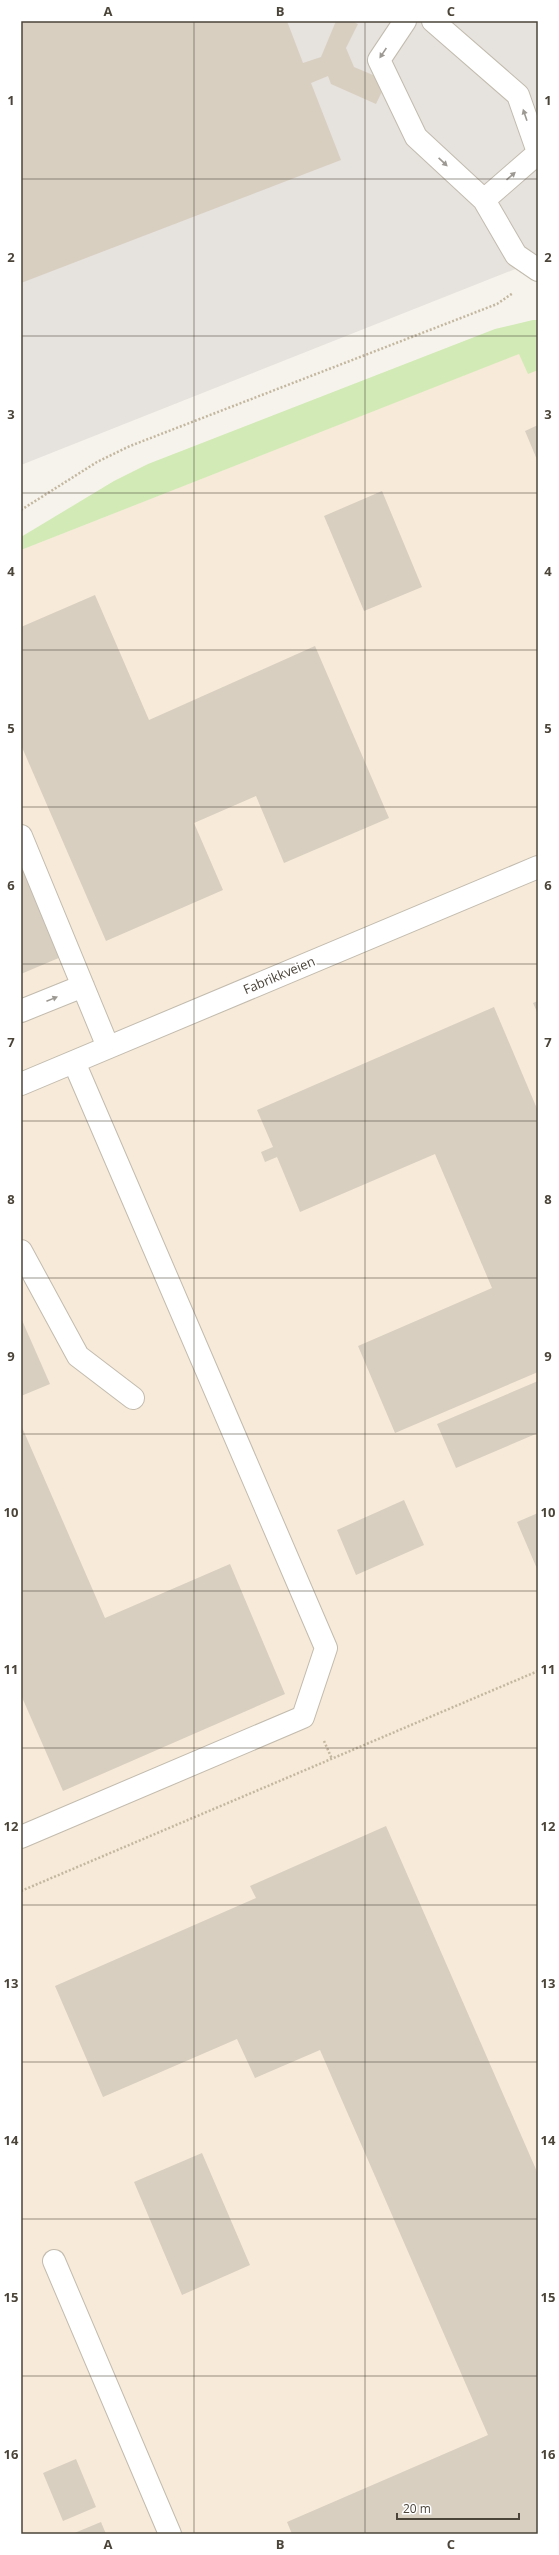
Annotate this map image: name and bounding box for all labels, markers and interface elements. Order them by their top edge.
text: A [104,2,113,20]
text: B [276,2,285,20]
text: C [447,2,455,20]
one-way arrow [379,48,387,59]
text: 1 [7,91,15,109]
text: 1 [544,91,552,109]
one-way arrow [522,108,528,120]
one-way arrow [438,157,448,167]
one-way arrow [506,172,516,181]
text: 2 [7,248,15,266]
text: 2 [544,248,552,266]
text: 3 [7,405,15,423]
text: 3 [544,405,552,423]
text: 4 [7,562,15,580]
text: 4 [544,562,552,580]
text: 5 [7,719,15,737]
text: 5 [544,719,552,737]
text: 6 [7,876,15,894]
text: 6 [544,876,552,894]
street label: Fabrikkveien [240,952,318,998]
one-way arrow [47,995,59,1001]
text: 7 [7,1033,15,1051]
text: 7 [544,1033,552,1051]
text: 8 [7,1190,15,1208]
text: 8 [544,1190,552,1208]
text: 9 [7,1347,15,1365]
text: 9 [544,1347,552,1365]
text: 10 [4,1503,18,1521]
text: 10 [541,1503,555,1521]
text: 11 [4,1660,18,1678]
text: 11 [541,1660,555,1678]
text: 12 [4,1817,19,1835]
text: 12 [541,1817,556,1835]
text: 13 [4,1974,18,1992]
text: 13 [541,1974,555,1992]
text: 14 [4,2131,19,2149]
text: 14 [541,2131,556,2149]
text: 15 [4,2288,18,2306]
text: 15 [541,2288,555,2306]
text: 16 [4,2445,19,2463]
text: 16 [541,2445,556,2463]
scale bar [397,2495,519,2521]
text: 20 m [403,2500,431,2517]
text: A [104,2535,113,2553]
text: B [276,2535,285,2553]
text: C [447,2535,455,2553]

